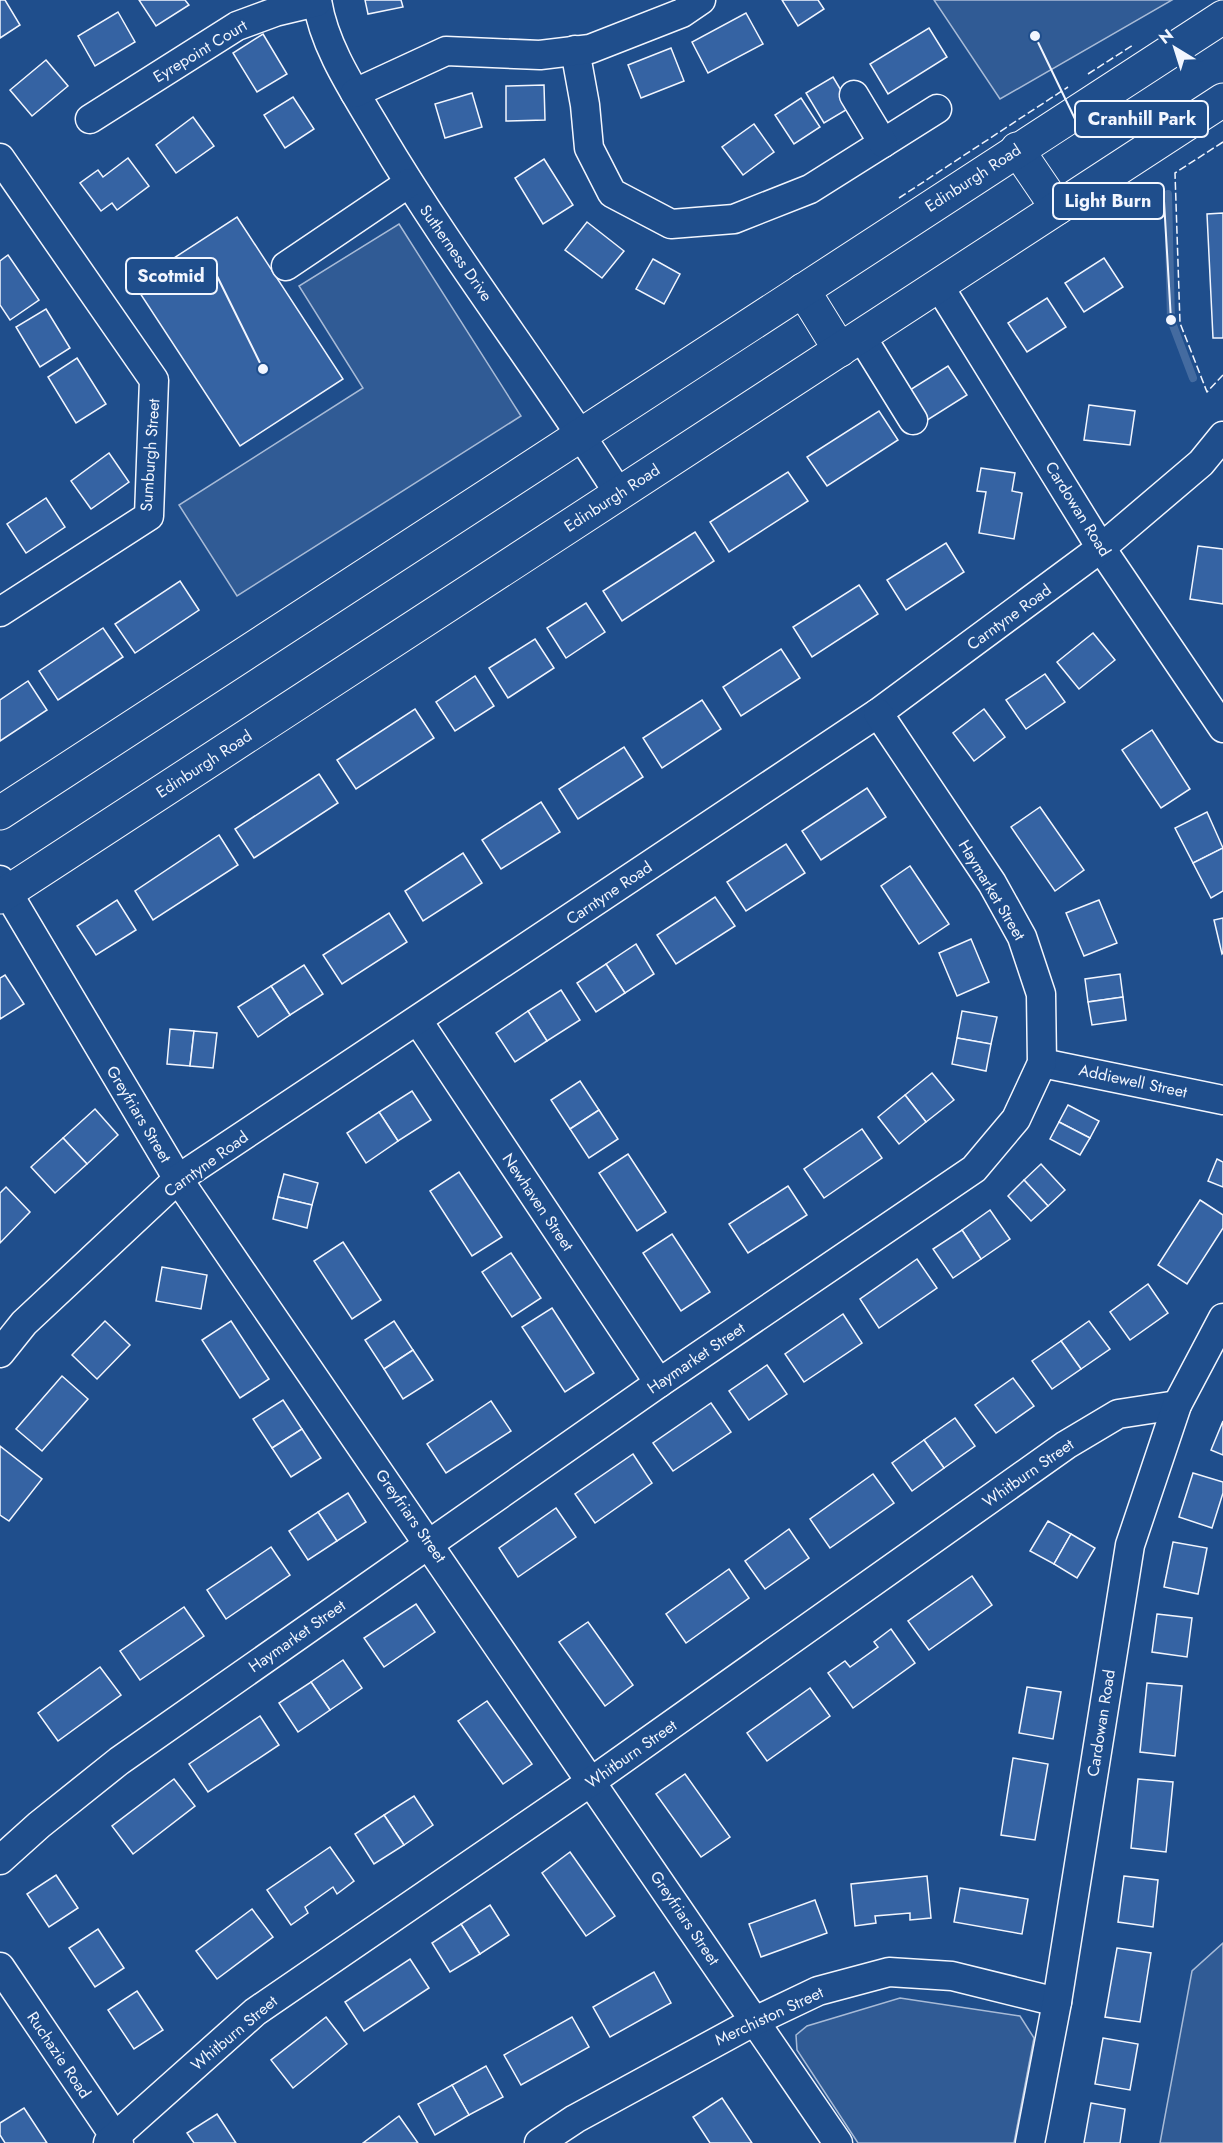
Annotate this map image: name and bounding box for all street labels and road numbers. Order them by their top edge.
street label: Eyrepoint Court [149,14,251,88]
street label: Edinburgh Road [921,138,1025,218]
street label: Sutherness Drive [414,200,498,306]
street label: Sumburgh Street [135,398,165,512]
street label: Cardowan Road [1040,457,1116,561]
street label: Edinburgh Road [560,458,664,538]
street label: Carntyne Road [962,578,1056,656]
street label: Edinburgh Road [152,724,256,804]
street label: Haymarket Street [953,835,1031,945]
street label: Carntyne Road [561,856,657,930]
street label: Addiewell Street [1077,1058,1189,1104]
street label: Greyfriars Street [101,1061,177,1167]
street label: Carntyne Road [159,1125,253,1203]
street label: Newhaven Street [497,1148,579,1256]
street label: Haymarket Street [642,1317,750,1399]
street label: Whitburn Street [978,1433,1078,1513]
street label: Greyfriars Street [370,1465,452,1568]
street label: Haymarket Street [244,1594,350,1678]
street label: Cardowan Road [1081,1668,1121,1778]
street label: Whitburn Street [581,1714,681,1794]
street label: Greyfriars Street [645,1866,725,1970]
street label: Merchiston Street [711,1981,827,2051]
street label: Whitburn Street [186,1990,282,2076]
street label: Ruchazie Road [21,2007,97,2103]

